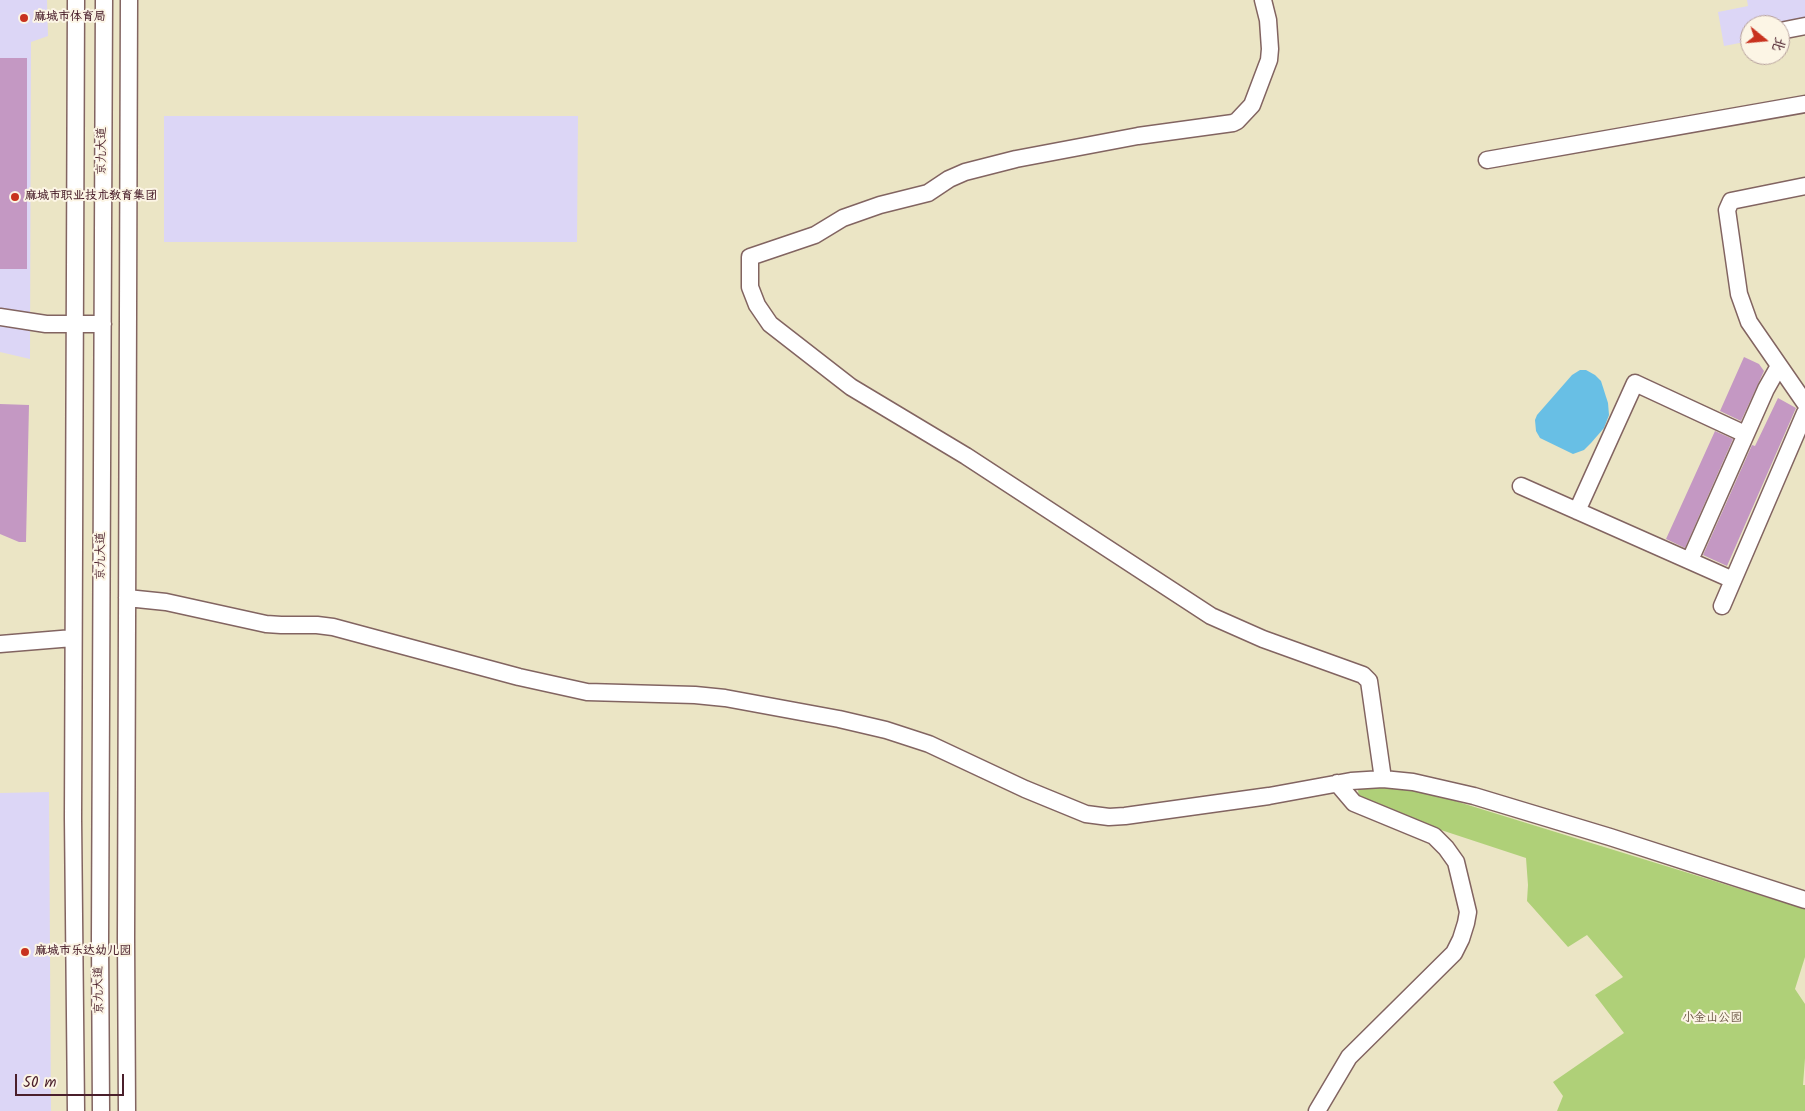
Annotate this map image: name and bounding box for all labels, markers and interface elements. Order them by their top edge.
place label: 麻城市体育局 [34,11,106,25]
marker: 麻城市体育局 [18,12,30,24]
north arrow [1740,15,1790,65]
text: 北 [1766,34,1791,54]
street label: 京九大道 [96,127,110,175]
place label: 麻城市职业技术教育集团 [25,190,157,204]
marker: 麻城市职业技术教育集团 [9,191,21,203]
street label: 京九大道 [95,532,109,580]
place label: 麻城市乐达幼儿园 [35,945,131,959]
marker: 麻城市乐达幼儿园 [19,946,31,958]
street label: 京九大道 [92,966,108,1014]
park label: 小金山公园 [1682,1012,1742,1026]
scale bar [18,1064,126,1096]
text: 50 m [23,1071,57,1095]

